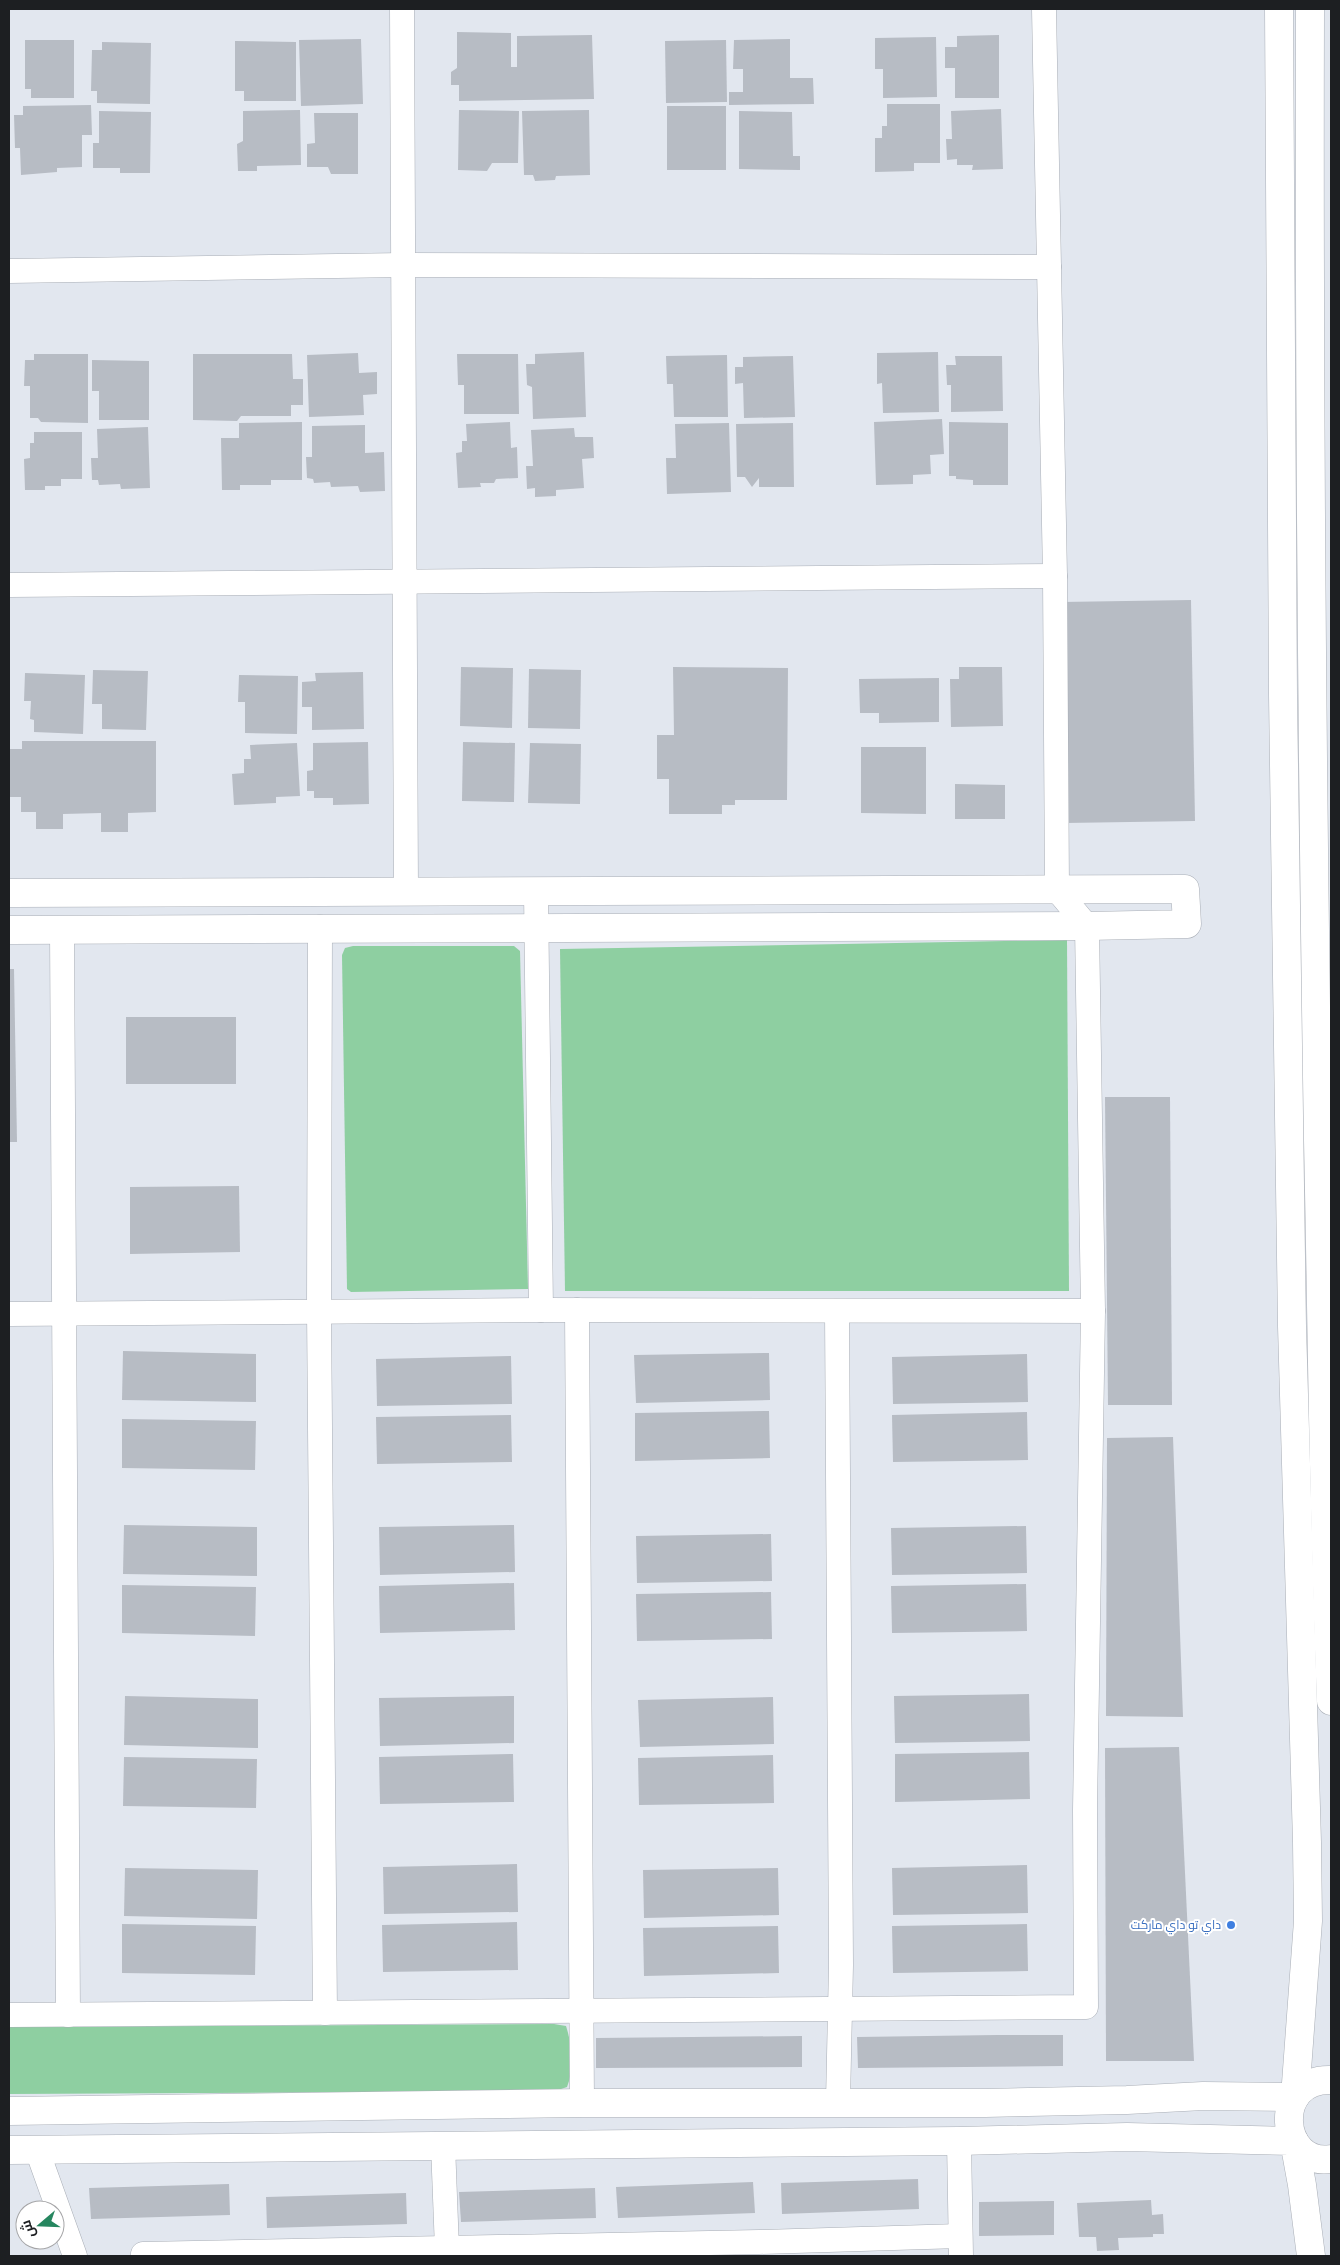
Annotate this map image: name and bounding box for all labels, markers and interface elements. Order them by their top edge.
place label: داي تو داي ماركت [1131,1918,1221,1935]
marker: داي تو داي ماركت [1225,1919,1237,1931]
north arrow [15,2200,65,2250]
text: ش [17,2218,39,2240]

